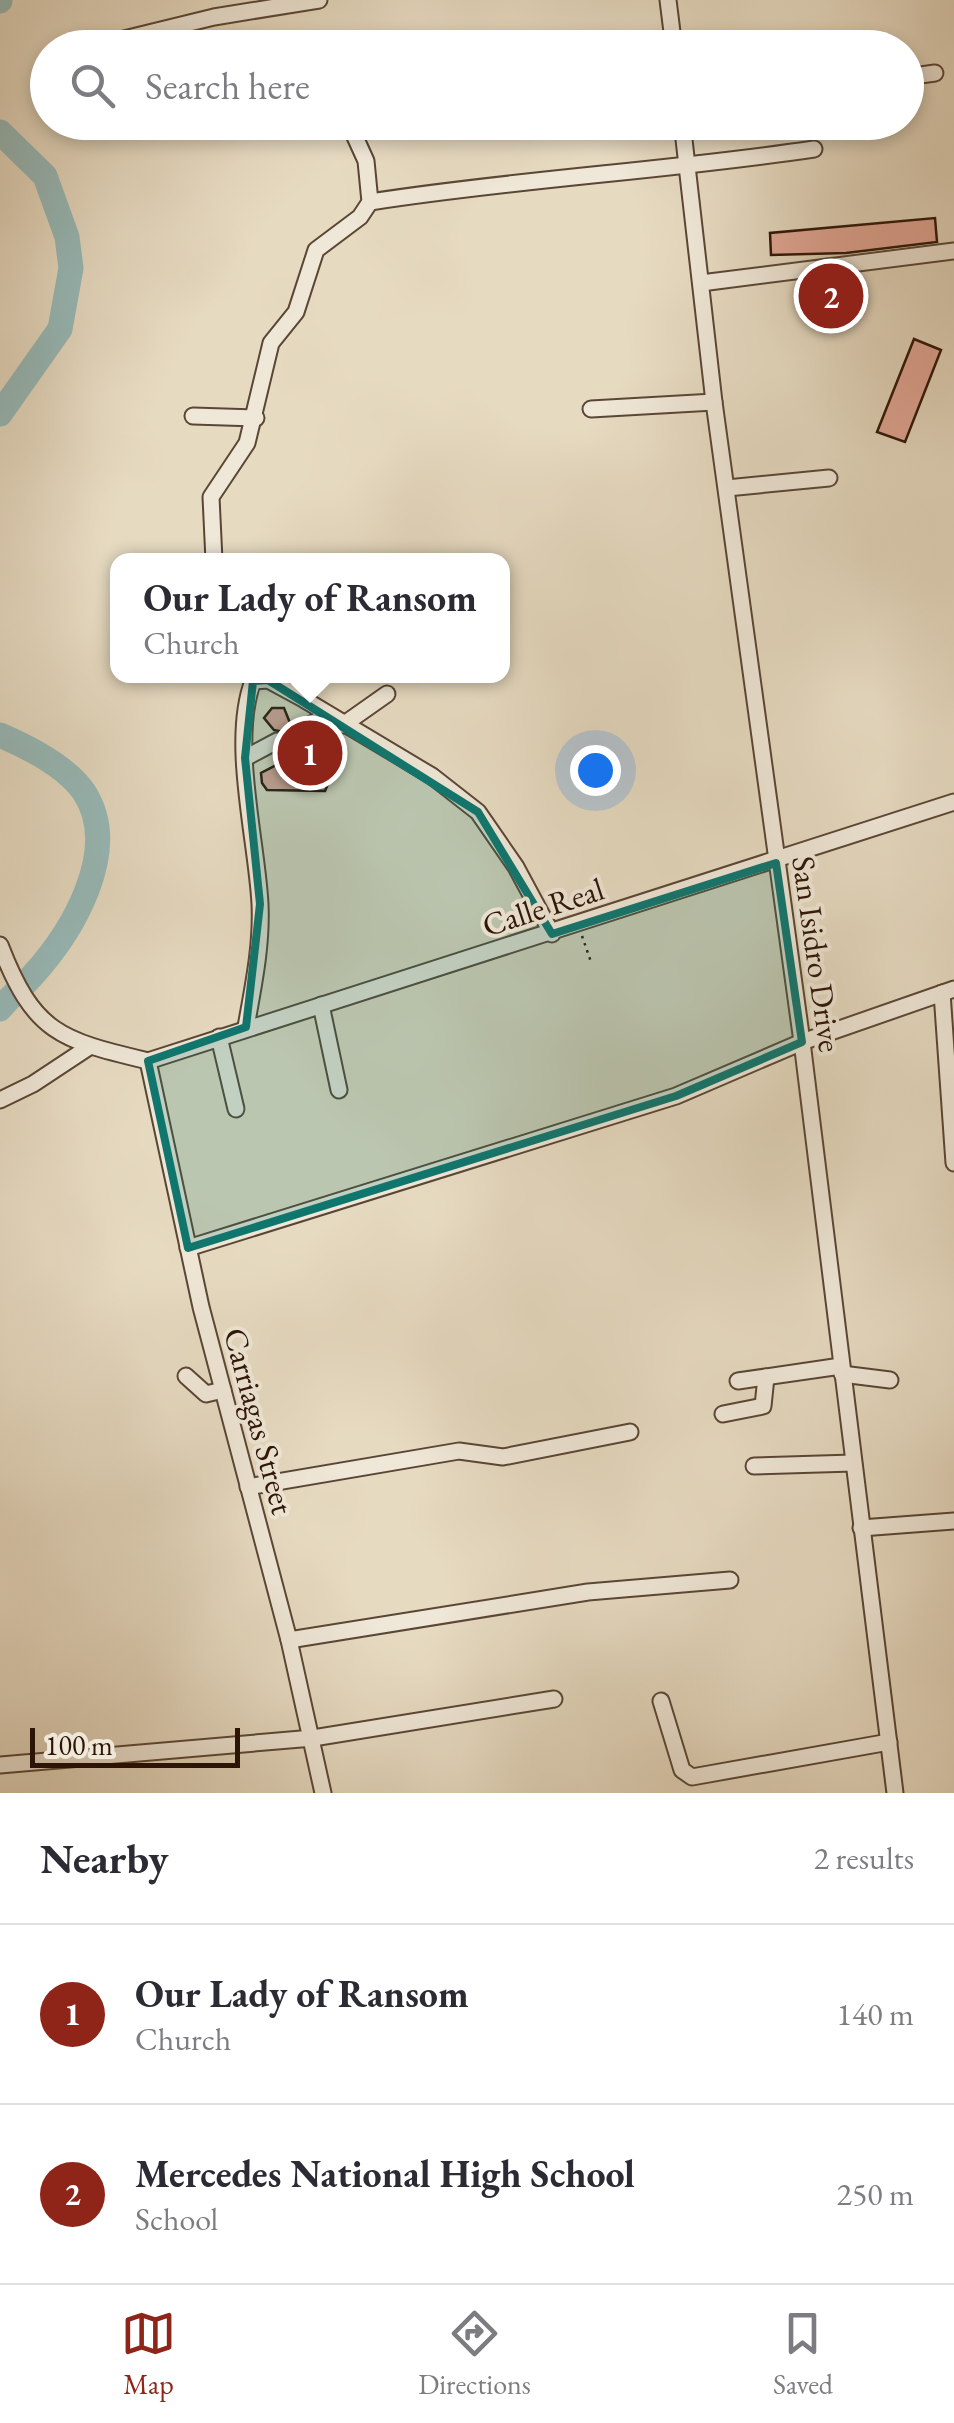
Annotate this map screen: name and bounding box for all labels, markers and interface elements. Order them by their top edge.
search box [30,30,924,140]
icon: search [65,58,120,113]
text: Search here [145,61,310,110]
pin: 2 [798,258,864,334]
popup [110,553,510,683]
text: Our Lady of Ransom [143,573,477,622]
text: Church [143,622,239,664]
pin: 1 [278,716,342,790]
your location [570,745,621,796]
street label: San Isidro Drive [782,853,852,1055]
street label: Calle Real [477,868,609,946]
street label: Carriagas Street [214,1323,304,1519]
scale bar [30,1723,240,1768]
text: 100 m [45,1727,113,1763]
text: Nearby [40,1831,169,1886]
text: 2 results [814,1837,914,1879]
text: Our Lady of Ransom [135,1969,469,2018]
text: 1 [64,1993,81,2035]
text: 140 m [837,1993,914,2035]
text: Church [135,2018,231,2060]
text: Mercedes National High School [135,2149,635,2198]
text: 2 [64,2173,81,2215]
text: 250 m [837,2173,914,2215]
text: School [135,2198,218,2240]
tab: Map [121,2306,176,2402]
tab: Directions [418,2306,531,2402]
tab: Saved [773,2306,833,2402]

